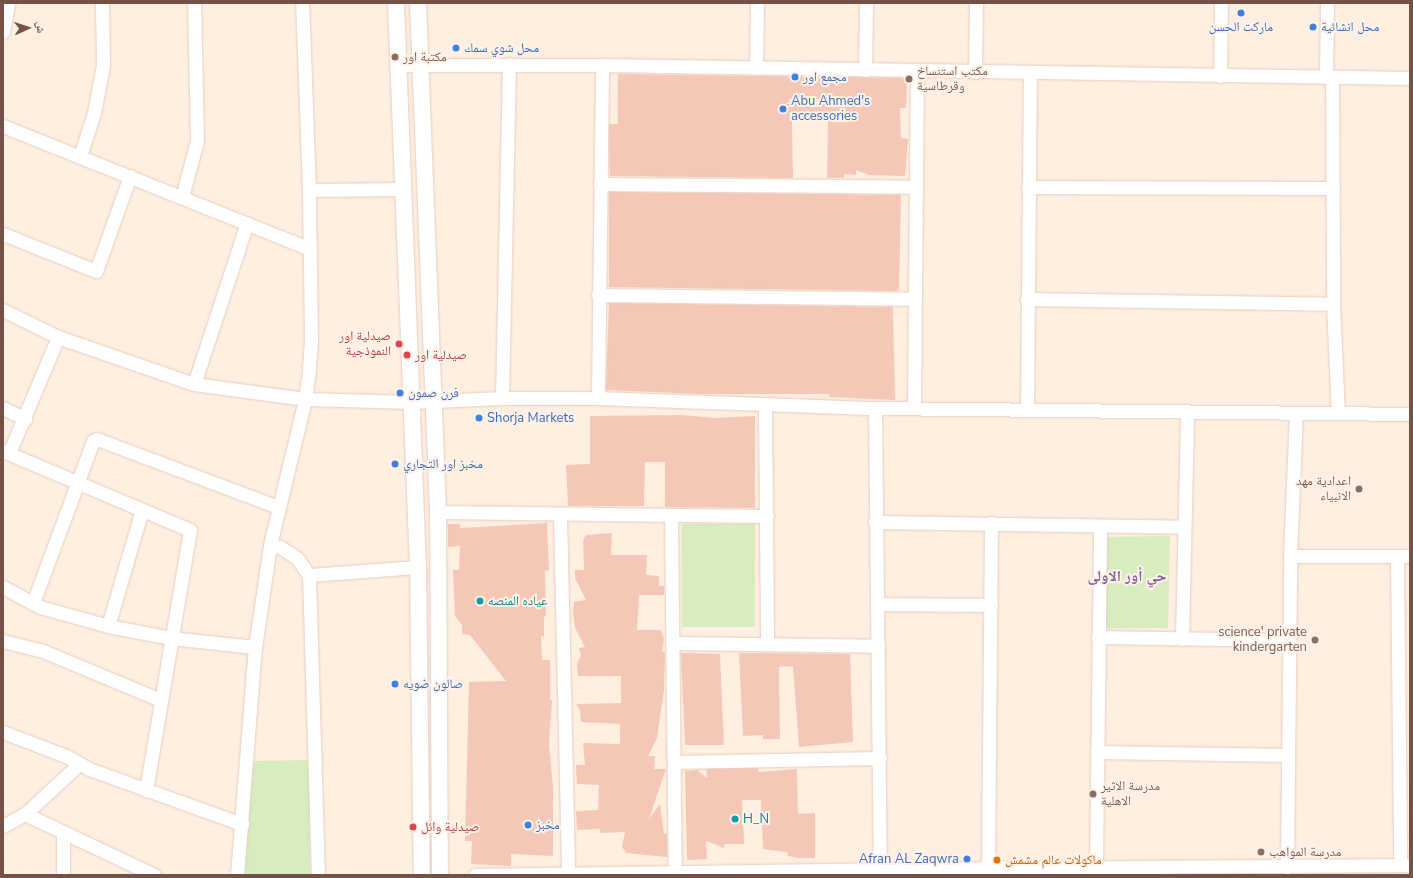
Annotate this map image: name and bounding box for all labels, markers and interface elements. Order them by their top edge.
north arrow [8,8,48,48]
marker: ماركت الحسن [1236,8,1246,18]
place label: ماركت الحسن [1209,19,1273,35]
place label: محل انشائية [1321,19,1379,35]
text: ش [33,21,48,34]
marker: محل انشائية [1308,22,1318,32]
place label: محل شوي سمك [464,40,539,56]
marker: محل شوي سمك [451,43,461,53]
place label: مكتبة اور [403,49,447,65]
marker: مكتبة اور [390,52,400,62]
place label: مكتب استنساخ وقرطاسية [917,64,988,95]
place label: مجمع اور [803,69,847,85]
marker: مجمع اور [790,72,800,82]
marker: مكتب استنساخ وقرطاسية [904,74,914,84]
place label: Abu Ahmed's accessories [791,94,870,125]
marker: Abu Ahmed's accessories [778,104,788,114]
place label: صيدلية اور النموذجية [339,329,391,360]
marker: صيدلية اور النموذجية [394,339,404,349]
place label: صيدلية اور [415,347,467,363]
marker: صيدلية اور [402,350,412,360]
place label: فرن صمون [408,385,459,401]
marker: فرن صمون [395,388,405,398]
place label: Shorja Markets [487,410,574,426]
marker: Shorja Markets [474,413,484,423]
place label: مخبز اور التجاري [403,456,483,472]
marker: مخبز اور التجاري [390,459,400,469]
place label: اعدادية مهد الانبياء [1296,474,1351,505]
marker: اعدادية مهد الانبياء [1354,484,1364,494]
district label: حي أور الاولى [1087,568,1167,586]
place label: عياده المنصه [488,593,548,609]
marker: عياده المنصه [475,596,485,606]
place label: science' private kindergarten [1218,625,1307,656]
marker: science' private kindergarten [1310,635,1320,645]
place label: صالون ضويه [403,676,463,692]
marker: صالون ضويه [390,679,400,689]
place label: مدرسة الاثير الاهلية [1101,779,1160,810]
marker: مدرسة الاثير الاهلية [1088,789,1098,799]
place label: H_N [743,811,769,827]
marker: H_N [730,814,740,824]
place label: مخبز [536,817,560,833]
place label: صيدلية وائل [421,819,479,835]
marker: مخبز [523,820,533,830]
marker: صيدلية وائل [408,822,418,832]
place label: مدرسة المواهب [1269,844,1342,860]
marker: مدرسة المواهب [1256,847,1266,857]
place label: Afran AL Zaqwra [859,851,959,867]
place label: ماكولات عالم مشمش [1005,852,1102,868]
marker: Afran AL Zaqwra [962,854,972,864]
marker: ماكولات عالم مشمش [992,855,1002,865]

